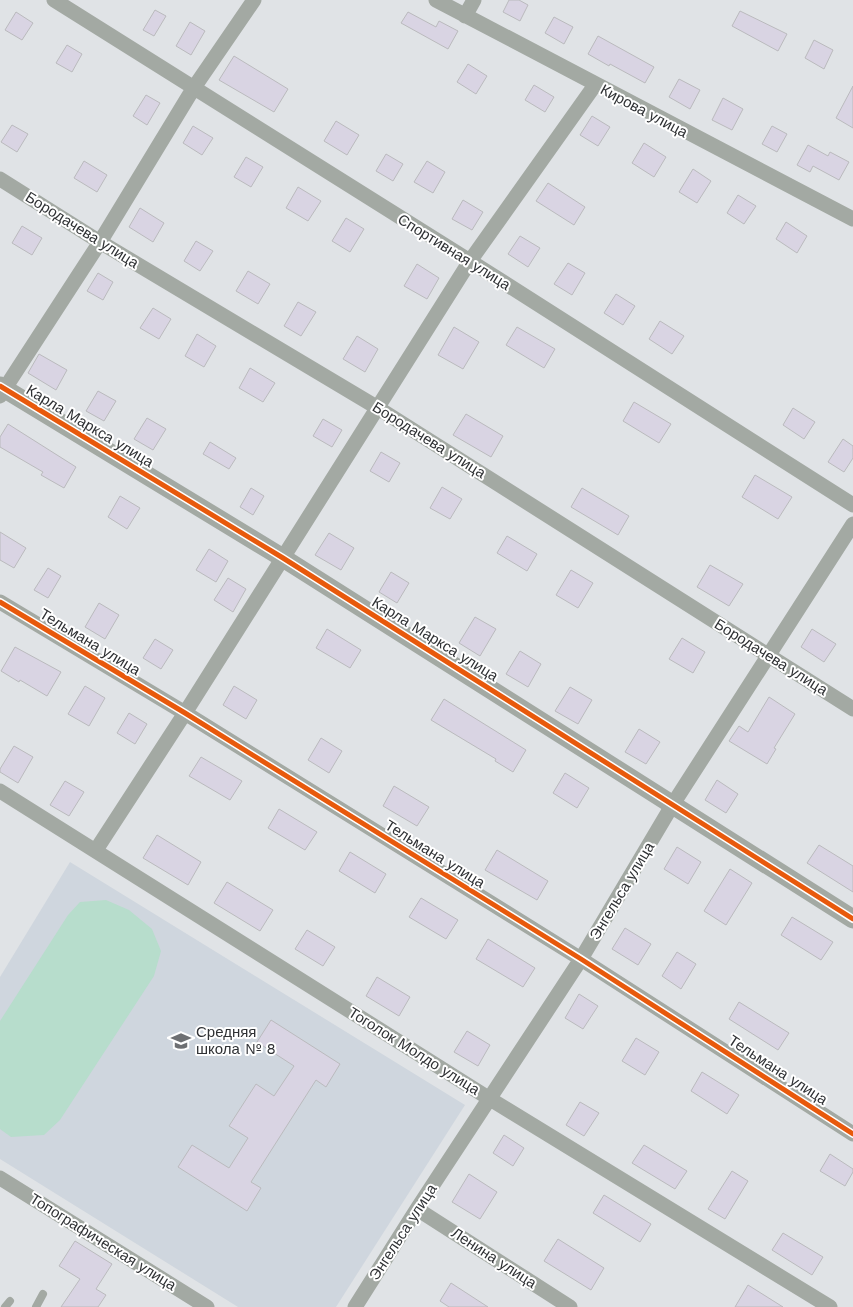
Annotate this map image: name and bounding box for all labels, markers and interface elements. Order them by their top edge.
street label: Кирова улица [597,80,691,142]
street label: Бородачева улица [22,188,142,272]
street label: Спортивная улица [394,210,514,294]
street label: Карла Маркса улица [23,381,158,471]
street label: Бородачева улица [369,398,489,482]
street label: Карла Маркса улица [369,593,502,685]
street label: Тельмана улица [36,605,144,680]
street label: Бородачева улица [711,615,831,699]
street label: Тельмана улица [382,816,489,892]
street label: Энгельса улица [586,838,659,943]
street label: Тоголок Молдо улица [345,1003,483,1099]
place label: Средняя школа № 8 [196,1023,276,1058]
school or university icon: Средняя школа № 8 [170,1030,192,1052]
street label: Тельмана улица [725,1031,831,1109]
street label: Энгельса улица [365,1180,441,1283]
street label: Топографическая улица [27,1190,180,1295]
street label: Ленина улица [448,1224,540,1293]

